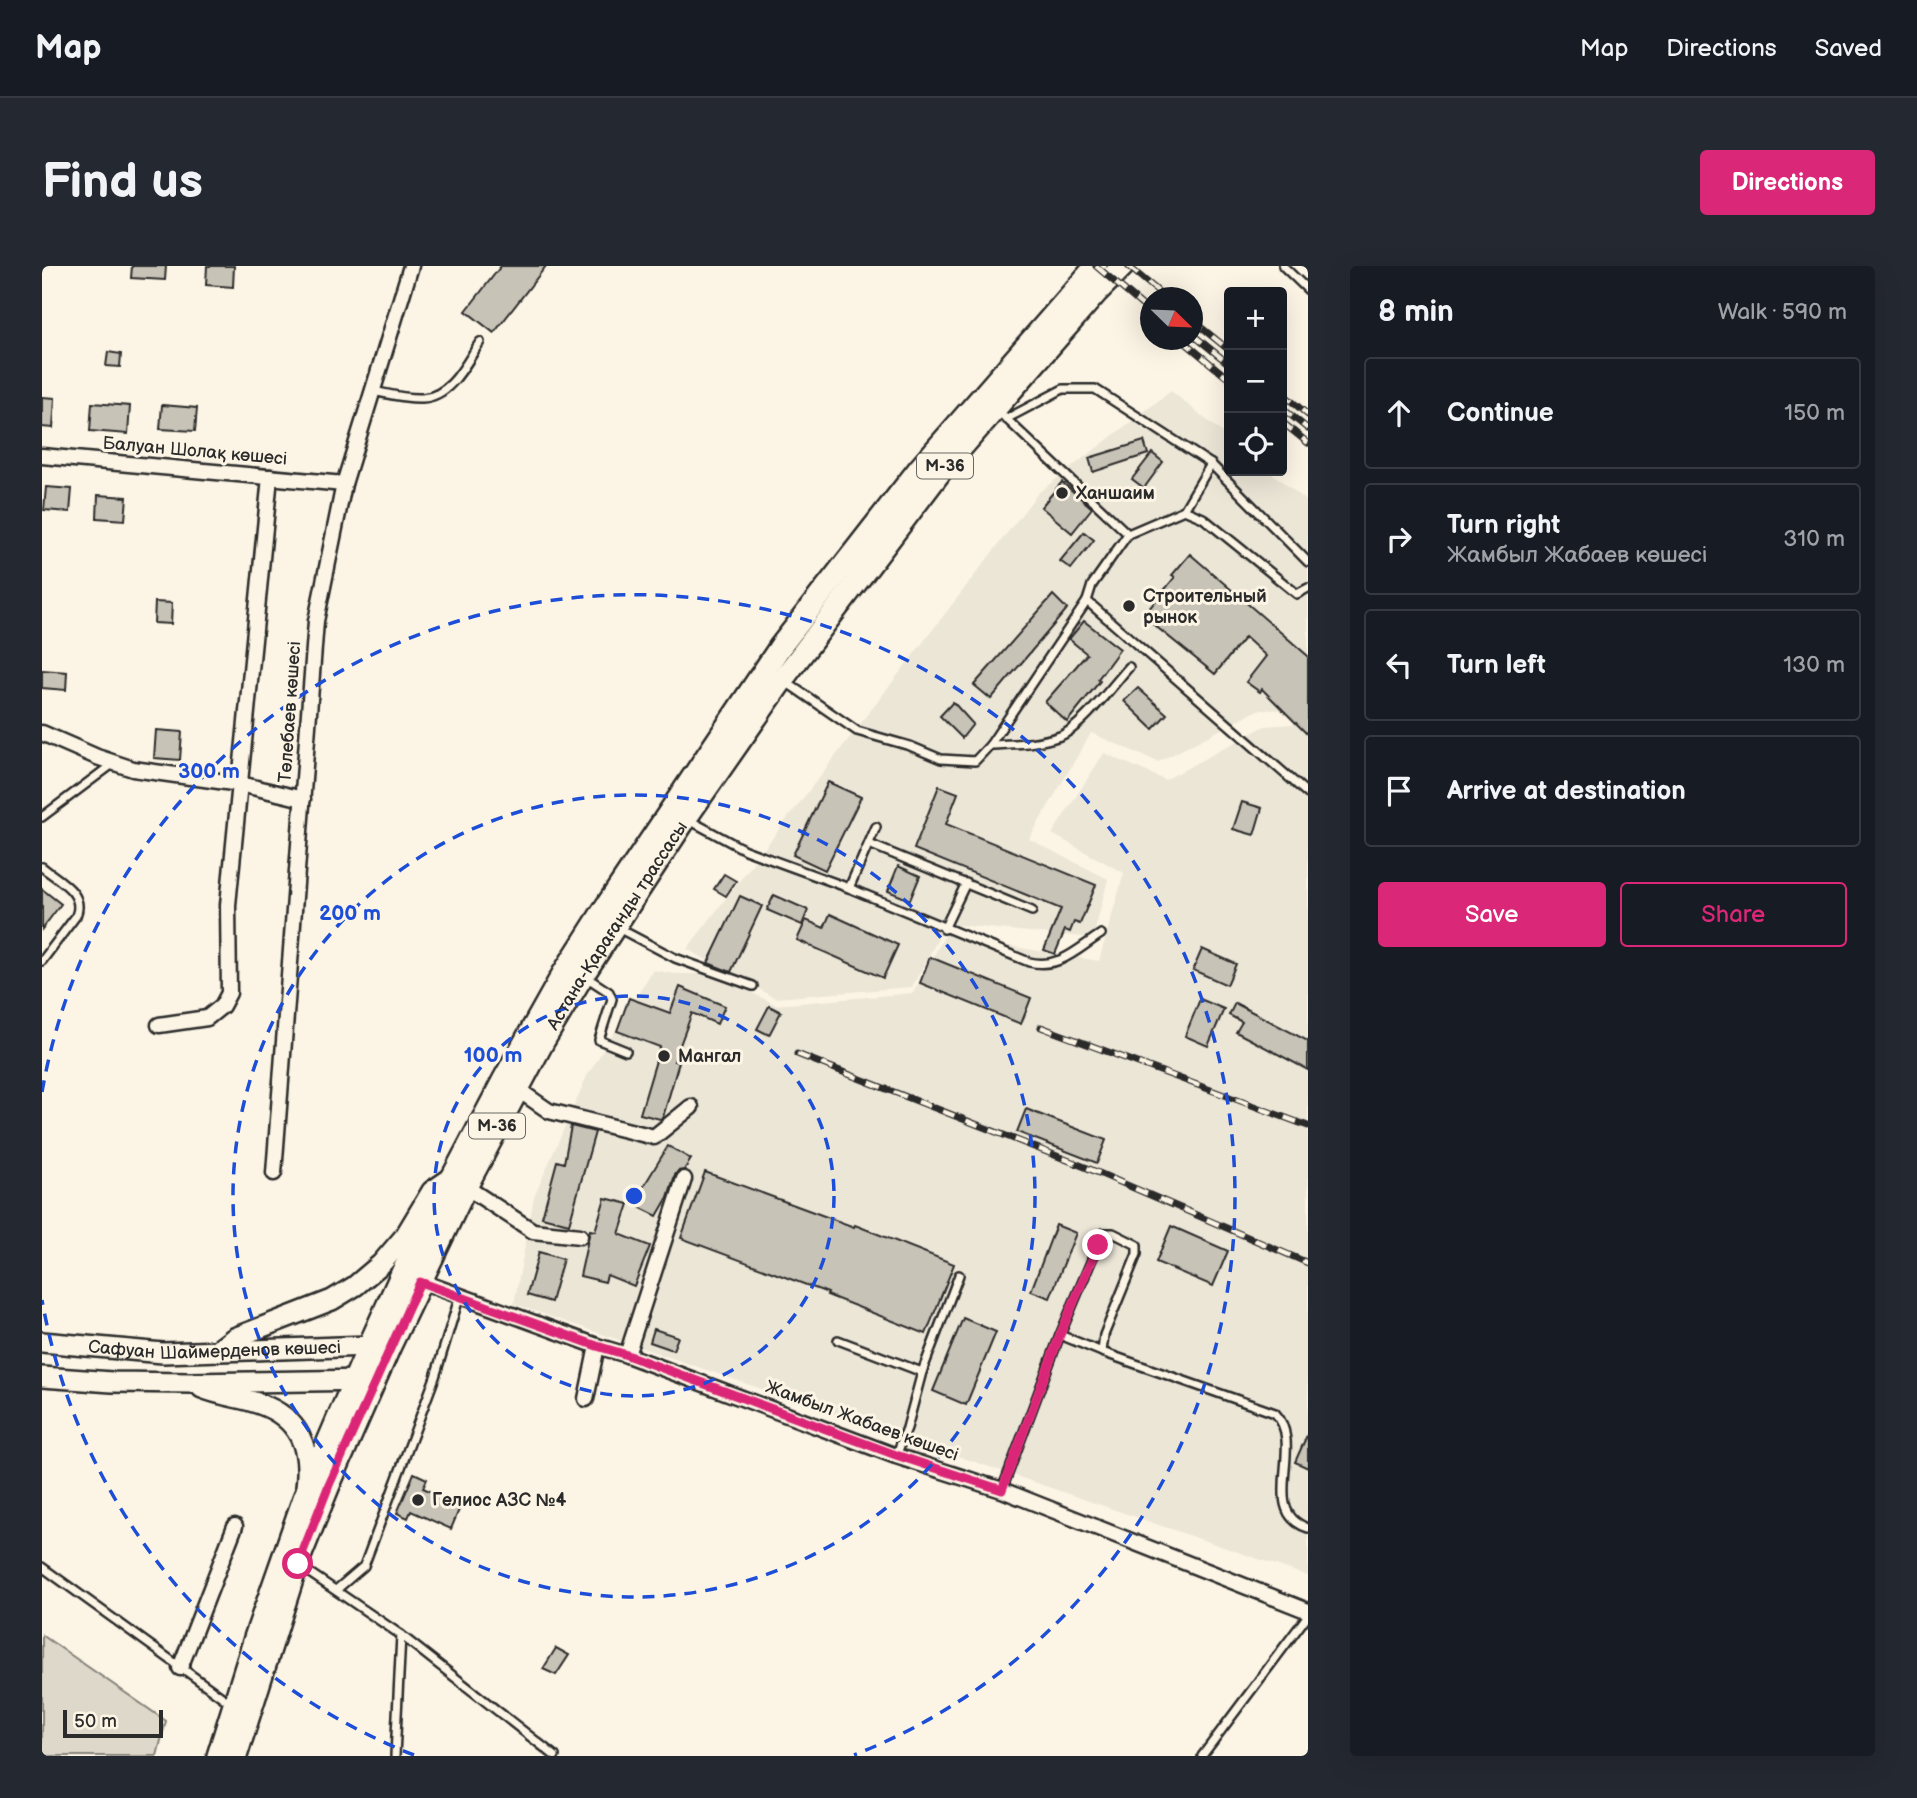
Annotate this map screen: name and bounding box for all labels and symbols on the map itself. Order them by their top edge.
north arrow [1140,287,1203,350]
street label: Балуан Шолақ көшесі [102,432,288,470]
road number: M-36 [917,454,973,478]
place label: Ханшаим [1075,483,1155,504]
marker: Ханшаим [1054,485,1070,501]
place label: Строительный рынок [1143,586,1267,628]
marker: Строительный рынок [1121,598,1137,614]
street label: Төлебаев көшесі [275,641,305,783]
text: 300 m [178,759,240,784]
street label: Астана-Қарағанды трассасы [542,817,692,1034]
text: 200 m [319,901,381,926]
text: 100 m [464,1043,522,1068]
place label: Мангал [678,1046,741,1067]
marker: Мангал [656,1048,672,1064]
road number: M-36 [469,1114,525,1139]
centre of rings [622,1184,646,1208]
route end [1082,1229,1113,1260]
street label: Сафуан Шаймерденов көшесі [87,1336,341,1364]
street label: Жамбыл Жабаев көшесі [763,1376,961,1466]
place label: Гелиос АЗС №4 [432,1490,567,1511]
marker: Гелиос АЗС №4 [410,1492,426,1508]
route start [282,1548,313,1579]
scale bar [63,1707,163,1739]

